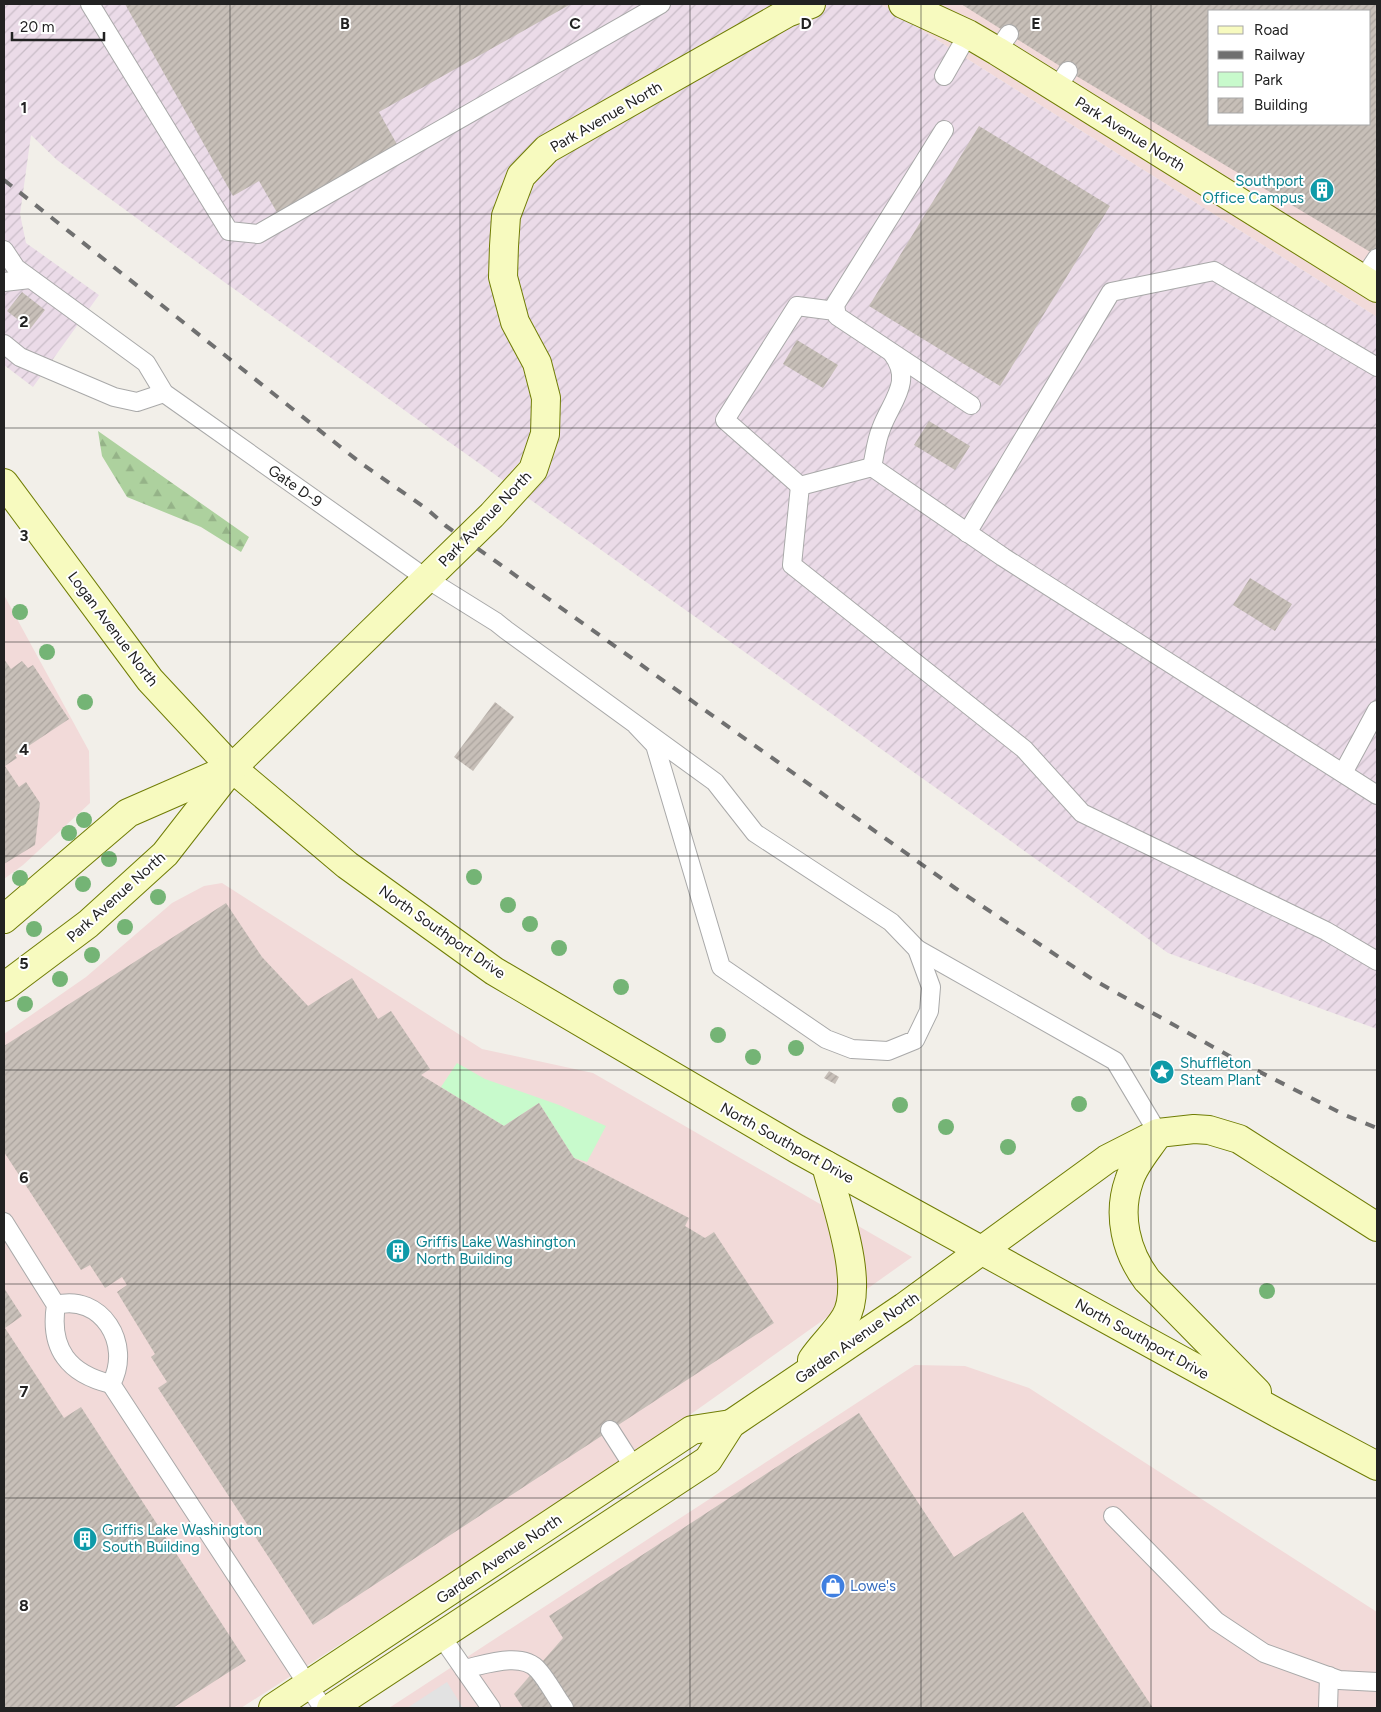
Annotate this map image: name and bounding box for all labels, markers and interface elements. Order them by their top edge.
scale bar [12,10,105,42]
legend [1208,10,1371,125]
text: B [340,14,350,33]
text: C [569,14,581,33]
text: D [800,14,812,33]
text: E [1031,14,1041,33]
text: 20 m [20,18,54,36]
text: Road [1254,21,1289,39]
text: Railway [1254,46,1305,64]
text: Park [1254,71,1283,89]
street label: Park Avenue North [547,78,665,156]
street label: Park Avenue North [1072,93,1188,175]
text: Building [1254,96,1308,114]
text: 1 [21,98,27,117]
place label: Southport Office Campus [1202,172,1304,207]
building icon: Southport Office Campus [1309,177,1335,203]
text: 2 [19,312,29,331]
street label: Gate D-9 [265,461,325,511]
street label: Park Avenue North [435,467,535,571]
text: 3 [20,526,29,545]
street label: Logan Avenue North [64,568,162,690]
text: 4 [19,740,29,759]
street label: Park Avenue North [63,848,169,946]
street label: North Southport Drive [375,882,509,982]
text: 5 [19,954,29,973]
place label: Shuffleton Steam Plant [1180,1054,1261,1089]
place icon: Shuffleton Steam Plant [1149,1059,1175,1085]
street label: North Southport Drive [717,1099,857,1187]
text: 6 [19,1168,29,1187]
place label: Griffis Lake Washington North Building [416,1233,576,1268]
building icon: Griffis Lake Washington North Building [385,1238,411,1264]
street label: Garden Avenue North [792,1288,922,1388]
street label: North Southport Drive [1072,1295,1212,1383]
text: 7 [20,1382,29,1401]
street label: Garden Avenue North [433,1510,565,1608]
place label: Griffis Lake Washington South Building [102,1521,262,1556]
building icon: Griffis Lake Washington South Building [72,1526,98,1552]
shop icon: Lowe's [820,1573,846,1599]
place label: Lowe's [850,1577,896,1595]
text: 8 [19,1596,29,1615]

